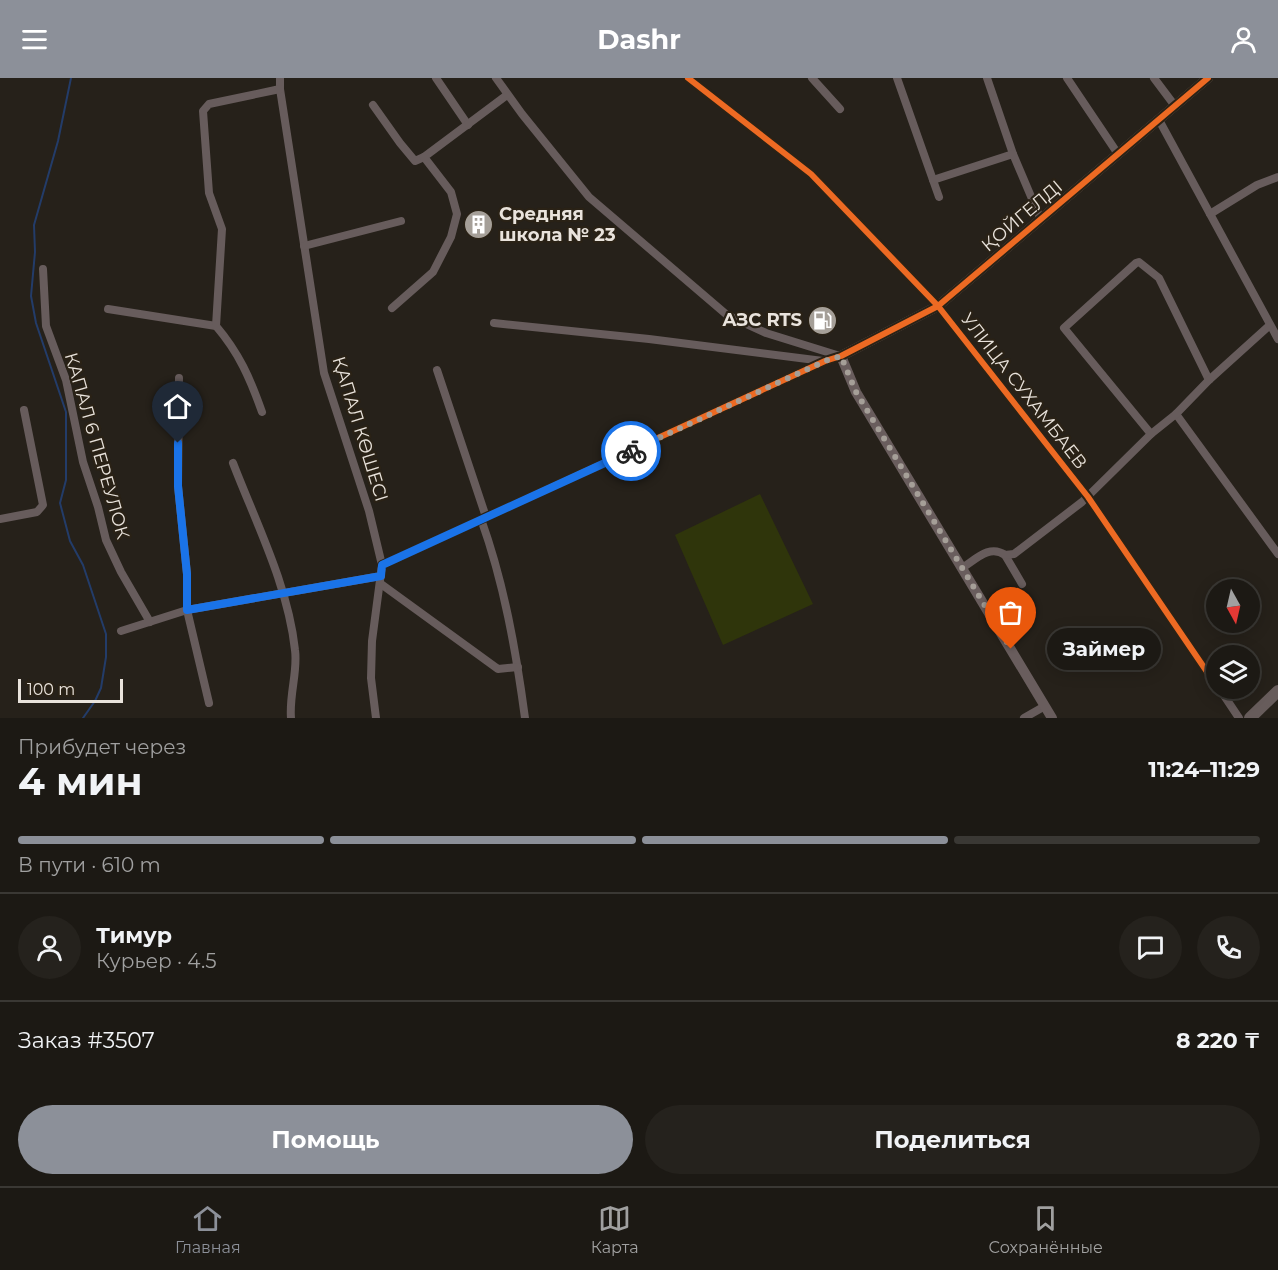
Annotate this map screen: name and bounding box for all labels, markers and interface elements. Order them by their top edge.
icon: menu [18,23,51,56]
text: Dashr [597,23,681,56]
icon: person [1227,23,1260,56]
street label: ҚОЙГЕЛДІ [977,176,1067,256]
place label: Средняя школа № 23 [499,203,616,246]
building icon: Средняя школа № 23 [462,208,494,240]
fuel station icon: АЗС RTS [807,304,839,336]
place label: АЗС RTS [722,309,802,331]
street label: УЛИЦА СУХАМБАЕВ [956,309,1092,473]
street label: КАПАЛ 6 ПЕРЕУЛОК [60,350,134,542]
street label: ҚАПАЛ КӨШЕСІ [327,354,393,504]
pin [152,381,203,443]
icon: home [161,390,194,423]
courier [601,421,661,481]
icon: bike [615,435,648,468]
north arrow [1206,579,1260,633]
map controls [1206,579,1260,699]
pin [985,587,1036,649]
icon: bag [994,596,1027,629]
callout: Займер [1047,628,1161,670]
text: Займер [1063,637,1145,661]
button: layers [1206,645,1260,699]
scale bar [18,676,123,704]
text: 100 m [27,680,75,699]
text: Прибудет через [18,735,186,759]
text: 11:24–11:29 [1148,756,1260,783]
text: 4 мин [18,757,142,805]
text: В пути · 610 m [18,853,161,877]
button: person [18,916,81,979]
button: chat [1119,916,1182,979]
button: phone [1197,916,1260,979]
text: Тимур [96,922,172,949]
text: Курьер · 4.5 [96,949,216,973]
text: Заказ #3507 [18,1027,155,1054]
text: 8 220 ₸ [1176,1027,1260,1054]
button: Помощь [18,1105,633,1174]
button: Поделиться [645,1105,1260,1174]
tab: Главная [175,1202,241,1257]
tab: Карта [591,1202,639,1257]
tab: Сохранённые [989,1202,1103,1257]

